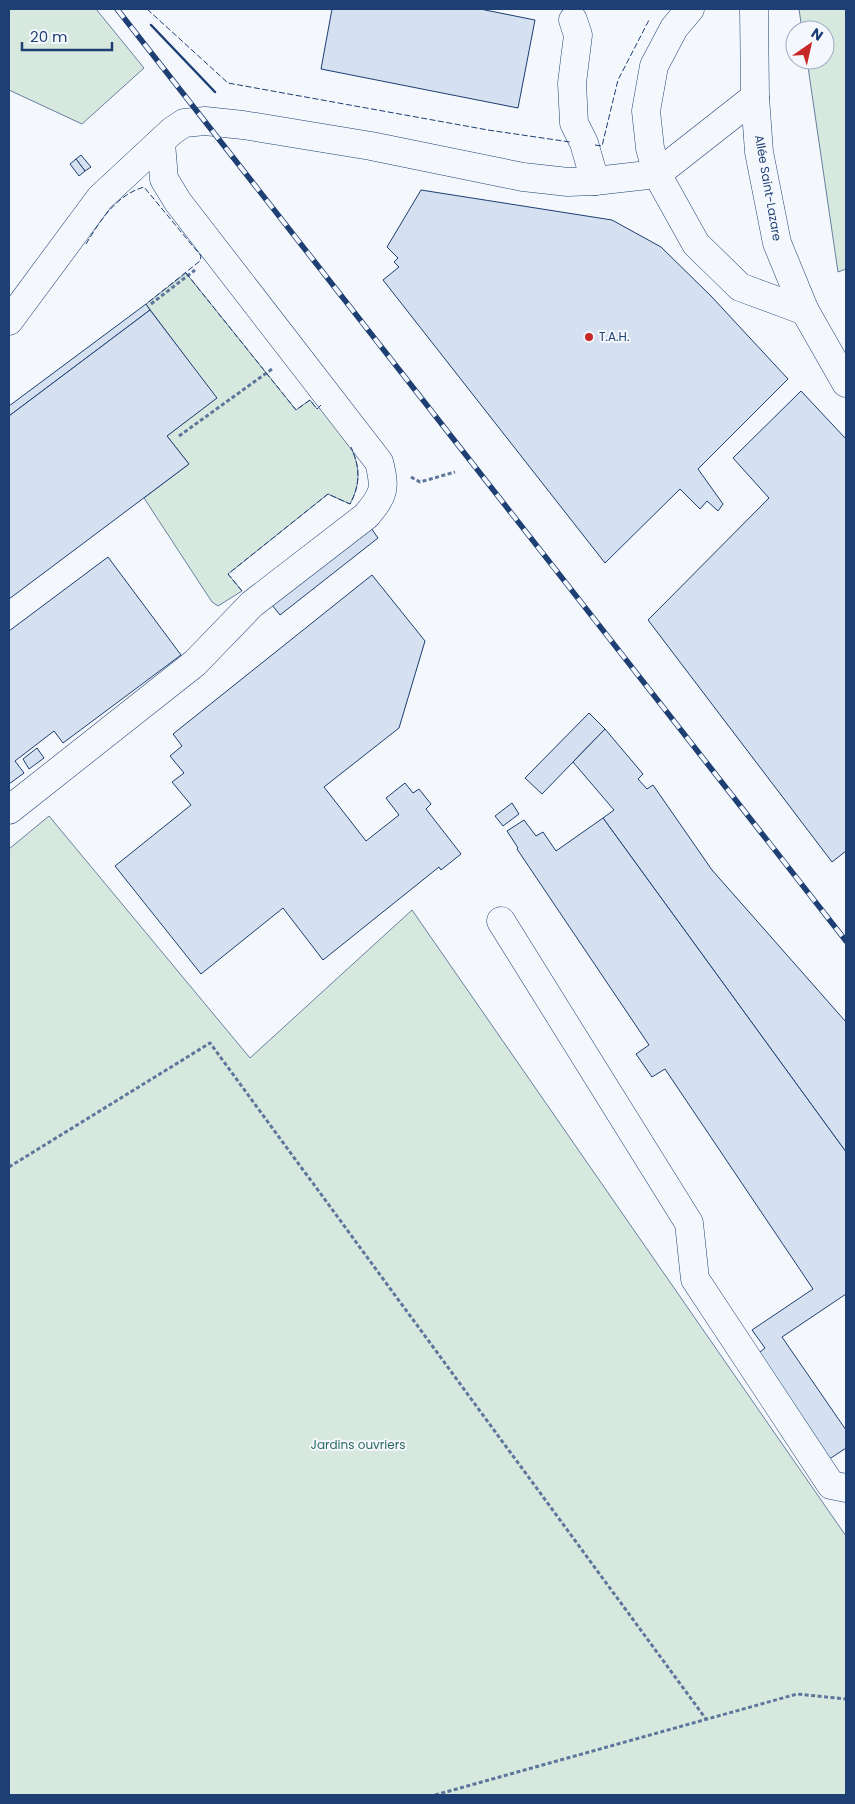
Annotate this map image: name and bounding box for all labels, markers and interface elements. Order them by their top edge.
scale bar [22,20,112,52]
north arrow [785,20,835,70]
text: N [807,23,827,45]
text: 20 m [30,26,68,47]
street label: Allée Saint-Lazare [751,133,786,242]
place label: T.A.H. [599,328,629,345]
marker: T.A.H. [583,331,595,343]
park label: Jardins ouvriers [311,1436,405,1453]

